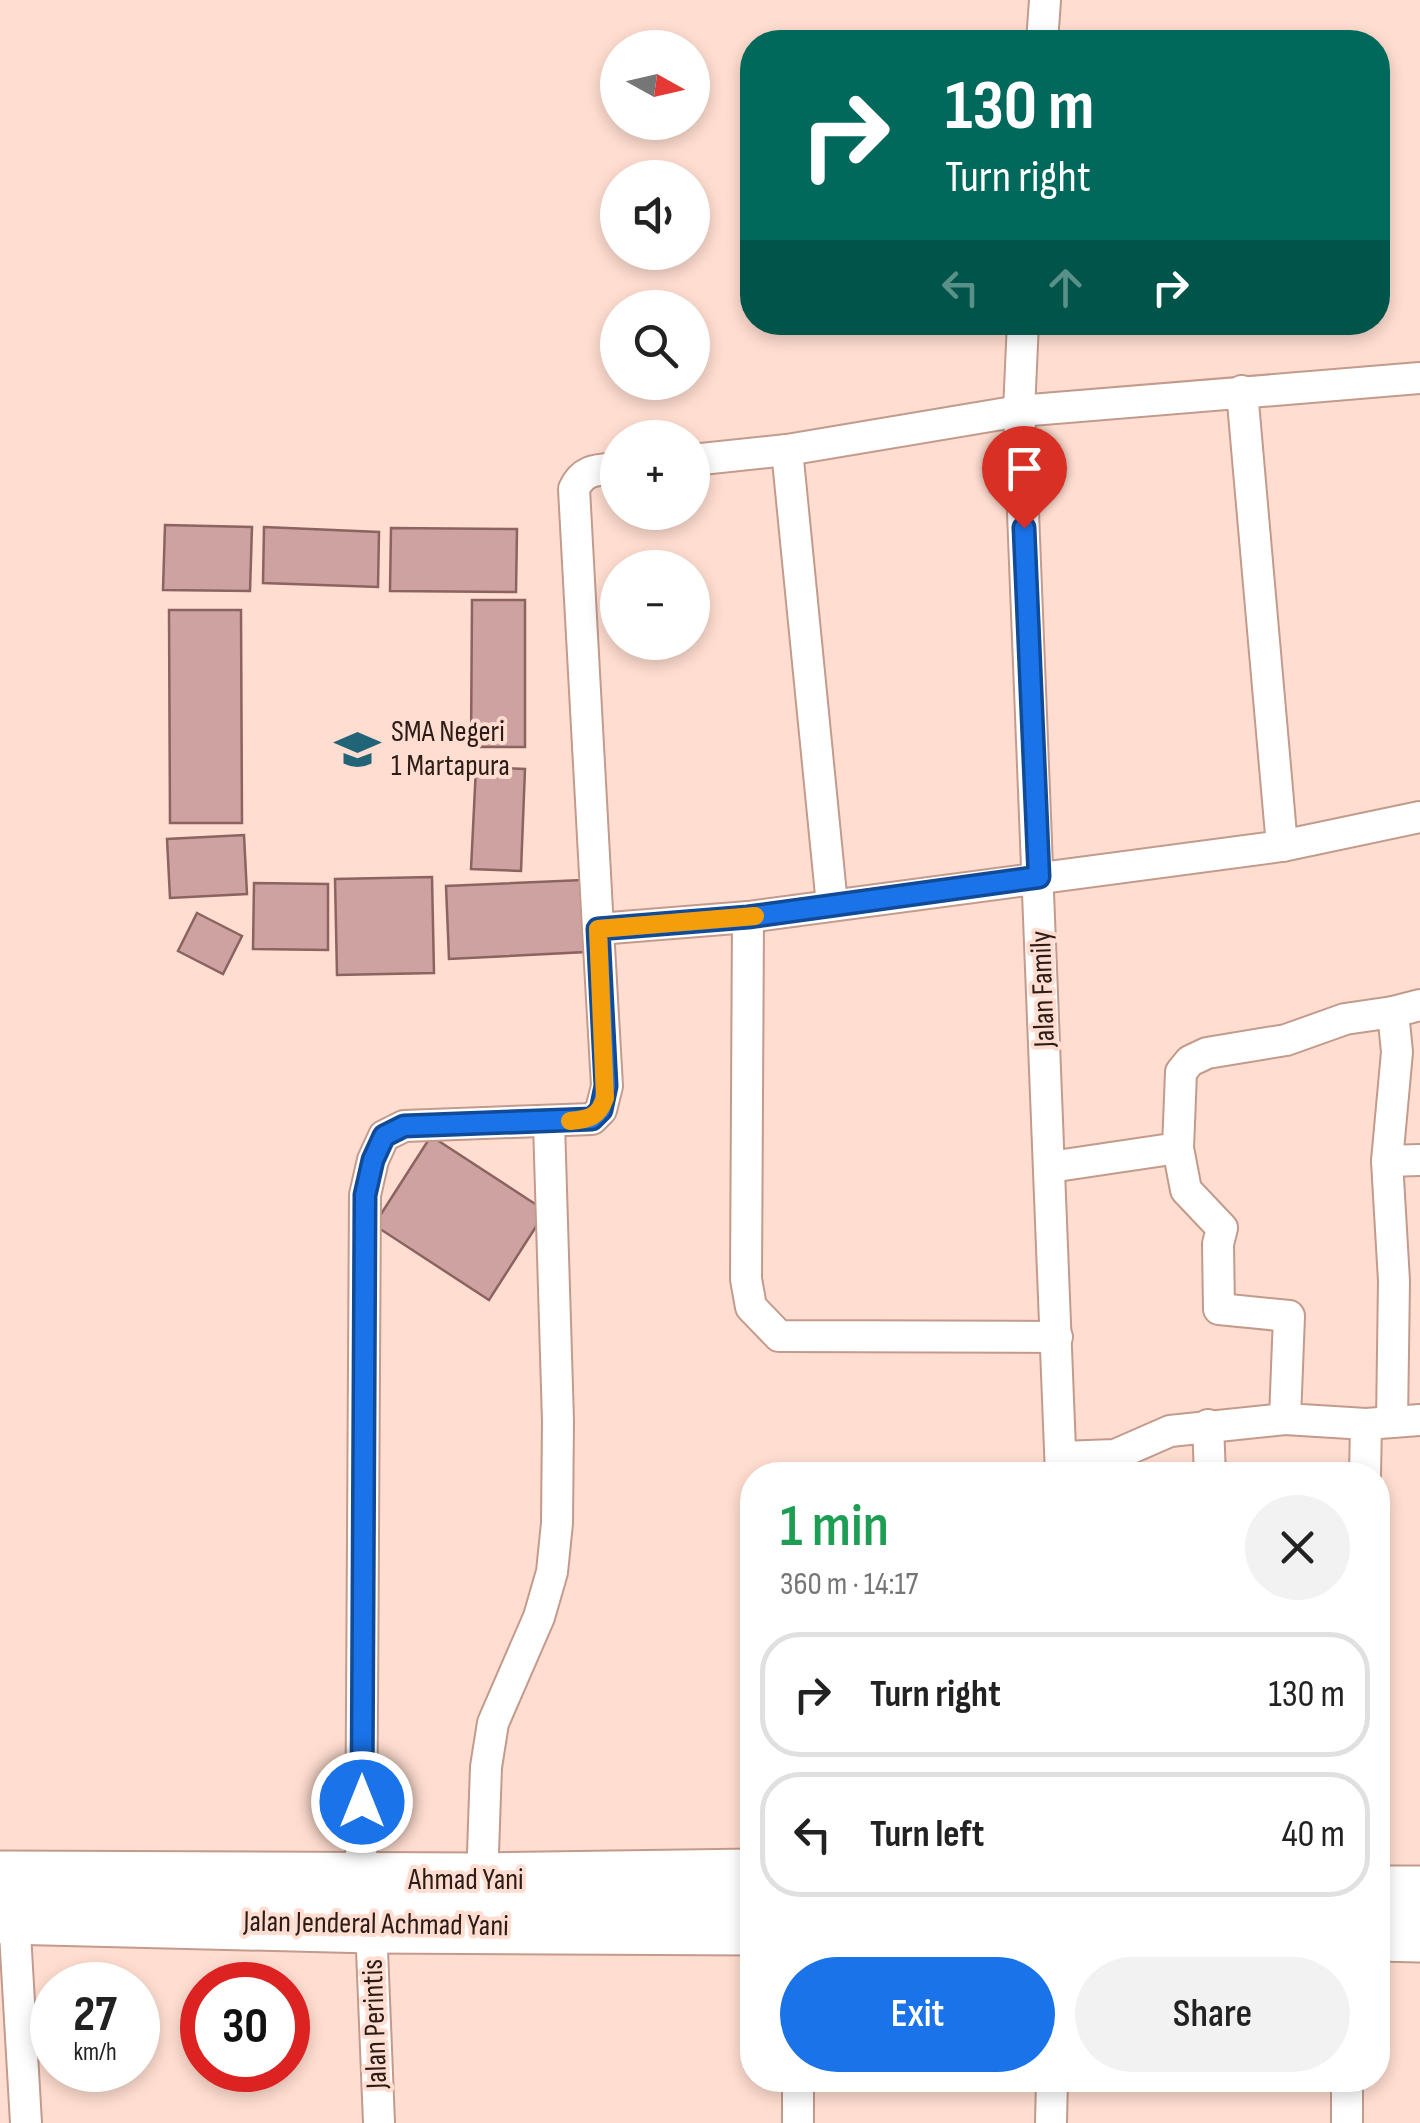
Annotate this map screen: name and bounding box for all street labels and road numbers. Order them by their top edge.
street label: Jalan Family [1023,930,1063,1049]
street label: Ahmad Yani [407,1862,524,1898]
street label: Jalan Jenderal Achmad Yani [242,1904,509,1944]
street label: Jalan Perintis [355,1958,395,2091]

